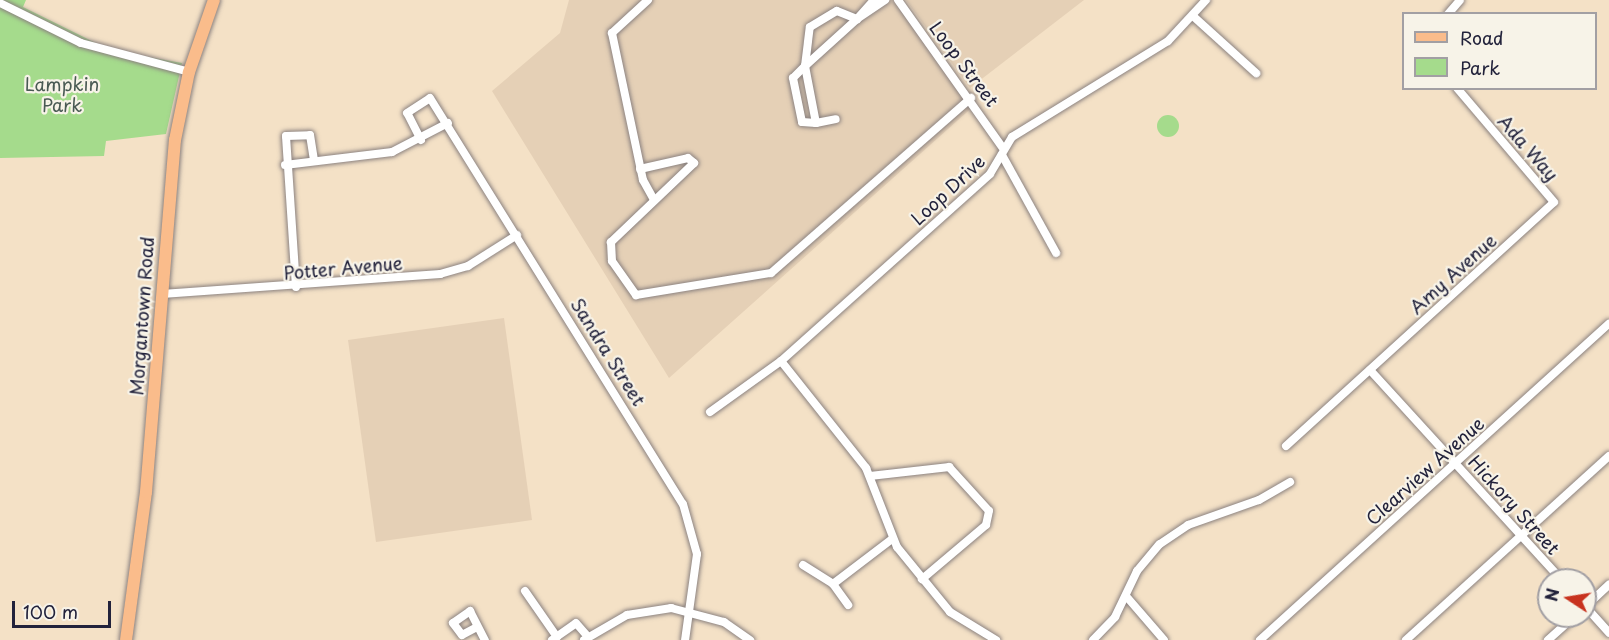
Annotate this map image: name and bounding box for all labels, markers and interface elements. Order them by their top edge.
legend [1402,12,1597,90]
street label: Loop Street [925,17,1003,111]
text: Road [1460,24,1504,51]
text: Park [1460,54,1500,81]
park label: Lampkin Park [25,74,99,116]
street label: Ada Way [1494,111,1562,185]
street label: Loop Drive [907,150,989,230]
street label: Amy Avenue [1406,230,1500,318]
street label: Morgantown Road [126,236,158,396]
street label: Potter Avenue [282,252,404,284]
street label: Sandra Street [566,294,650,410]
street label: Clearview Avenue [1362,412,1488,530]
street label: Hickory Street [1464,451,1564,559]
north arrow [1537,568,1597,628]
text: N [1538,586,1564,603]
scale bar [15,589,114,627]
text: 100 m [23,598,78,625]

